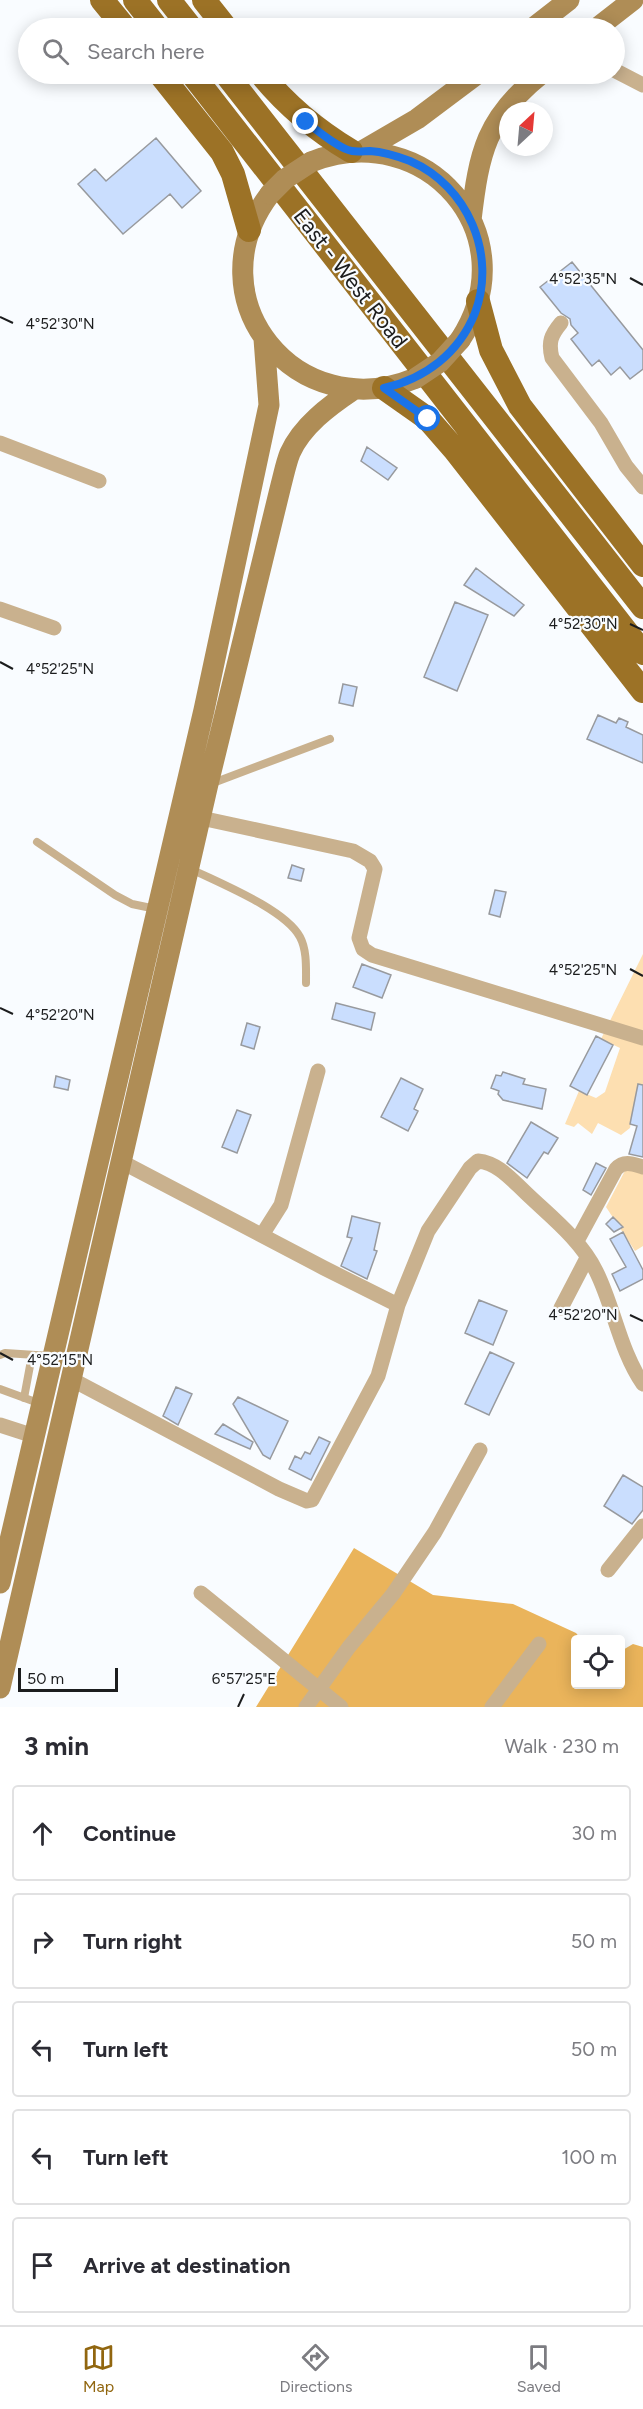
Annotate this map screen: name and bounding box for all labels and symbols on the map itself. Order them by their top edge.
north arrow [499,102,553,156]
route end [292,108,318,134]
street label: East - West Road [288,203,413,354]
text: 4°52'35"N [549,270,617,288]
text: 4°52'30"N [25,315,95,333]
route start [414,405,440,431]
text: 4°52'30"N [548,615,618,633]
text: 4°52'25"N [26,660,94,678]
text: 4°52'25"N [549,961,617,979]
text: 4°52'20"N [25,1006,95,1024]
text: 4°52'20"N [548,1306,618,1324]
text: 4°52'15"N [27,1351,93,1369]
scale bar [18,1665,118,1692]
text: 6°57'25"E [212,1670,276,1688]

